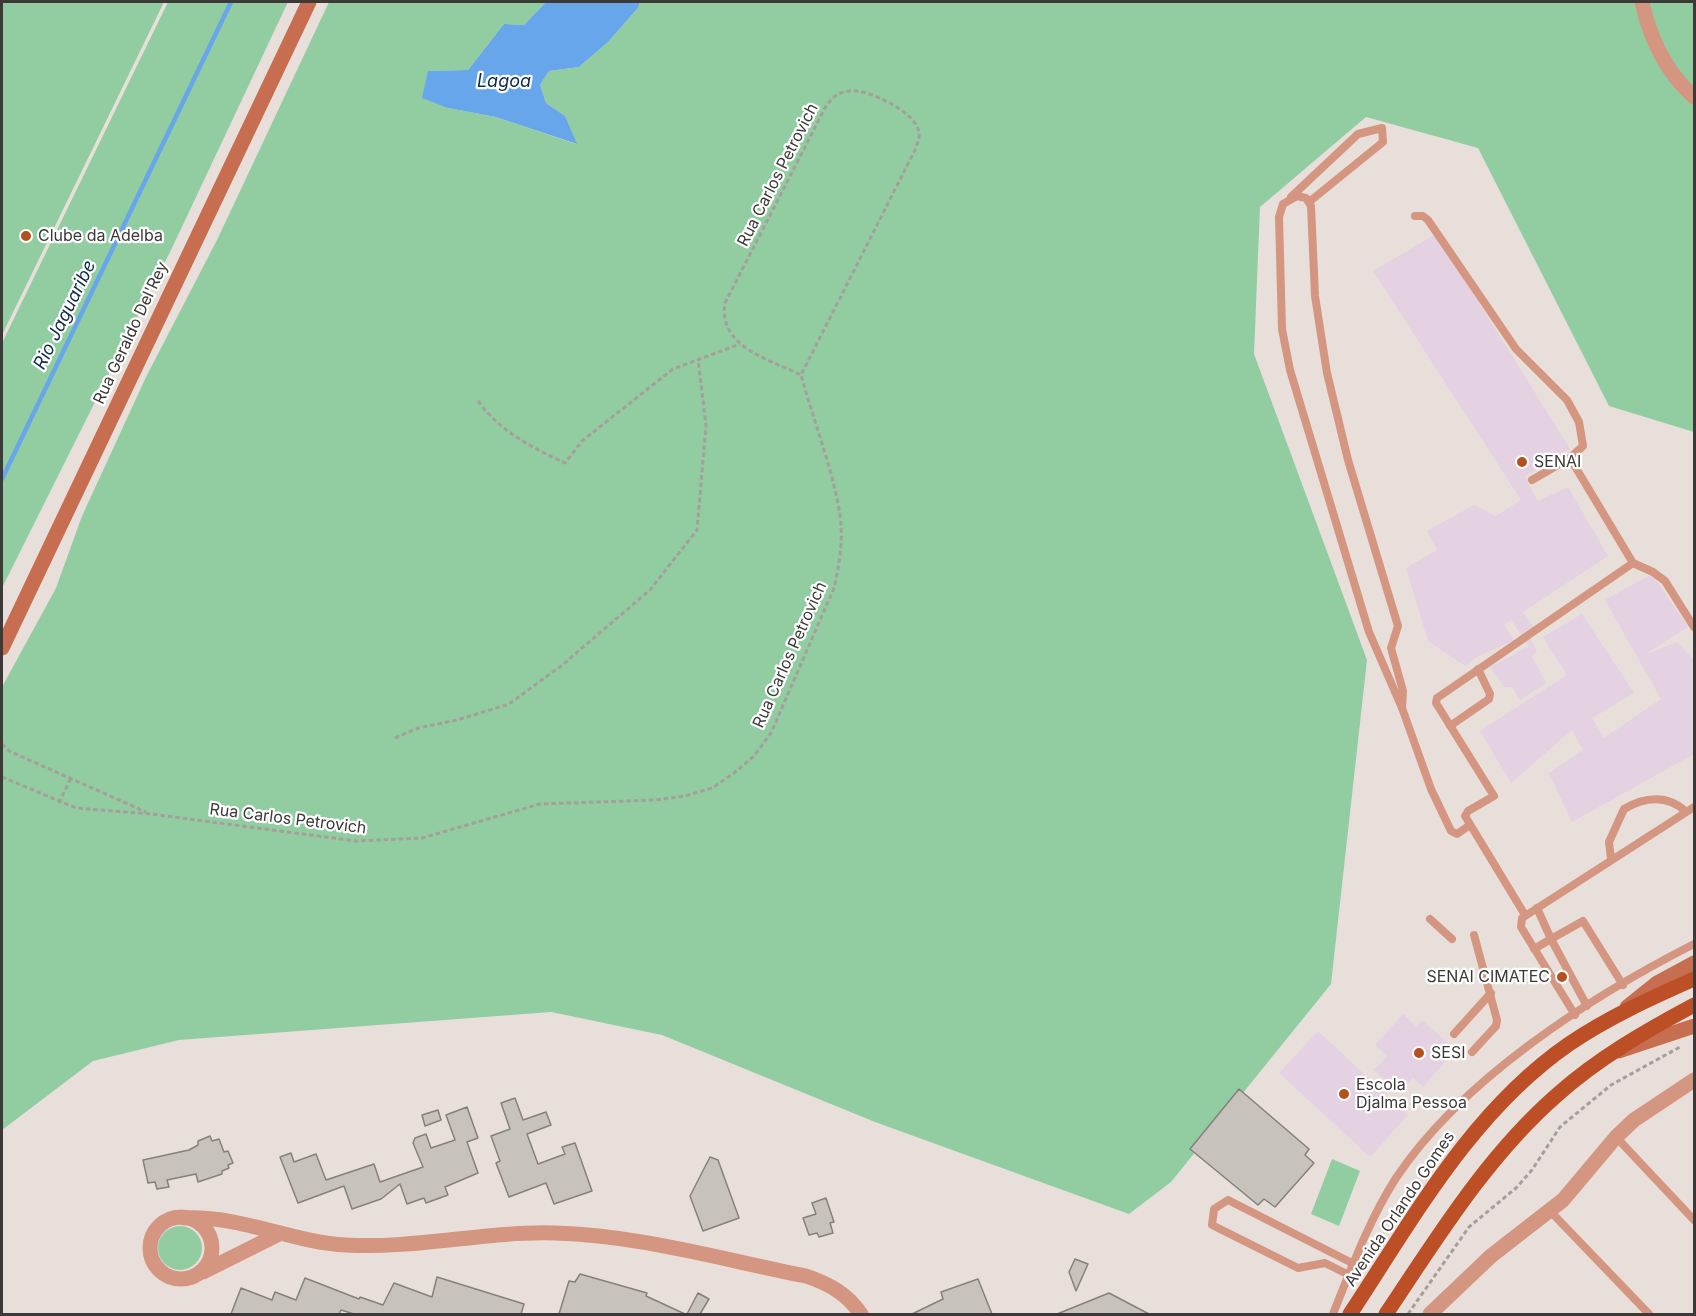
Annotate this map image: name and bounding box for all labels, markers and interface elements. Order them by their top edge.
water label: Lagoa [477,71,531,93]
street label: Rua Carlos Petrovich [734,100,822,250]
place label: Clube da Adelba [38,226,163,246]
marker: Clube da Adelba [19,229,33,243]
water label: Rio Jaguaribe [29,257,101,373]
street label: Rua Geraldo Del'Rey [90,259,172,407]
place label: SENAI [1534,452,1581,472]
marker: SENAI [1515,455,1529,469]
street label: Rua Carlos Petrovich [749,579,831,731]
street label: Rua Carlos Petrovich [209,800,367,838]
place label: SENAI CIMATEC [1426,967,1550,987]
marker: SENAI CIMATEC [1555,970,1569,984]
place label: SESI [1431,1043,1465,1063]
marker: SESI [1412,1046,1426,1060]
place label: Escola Djalma Pessoa [1356,1075,1467,1113]
marker: Escola Djalma Pessoa [1337,1087,1351,1101]
street label: Avenida Orlando Gomes [1341,1128,1459,1290]

